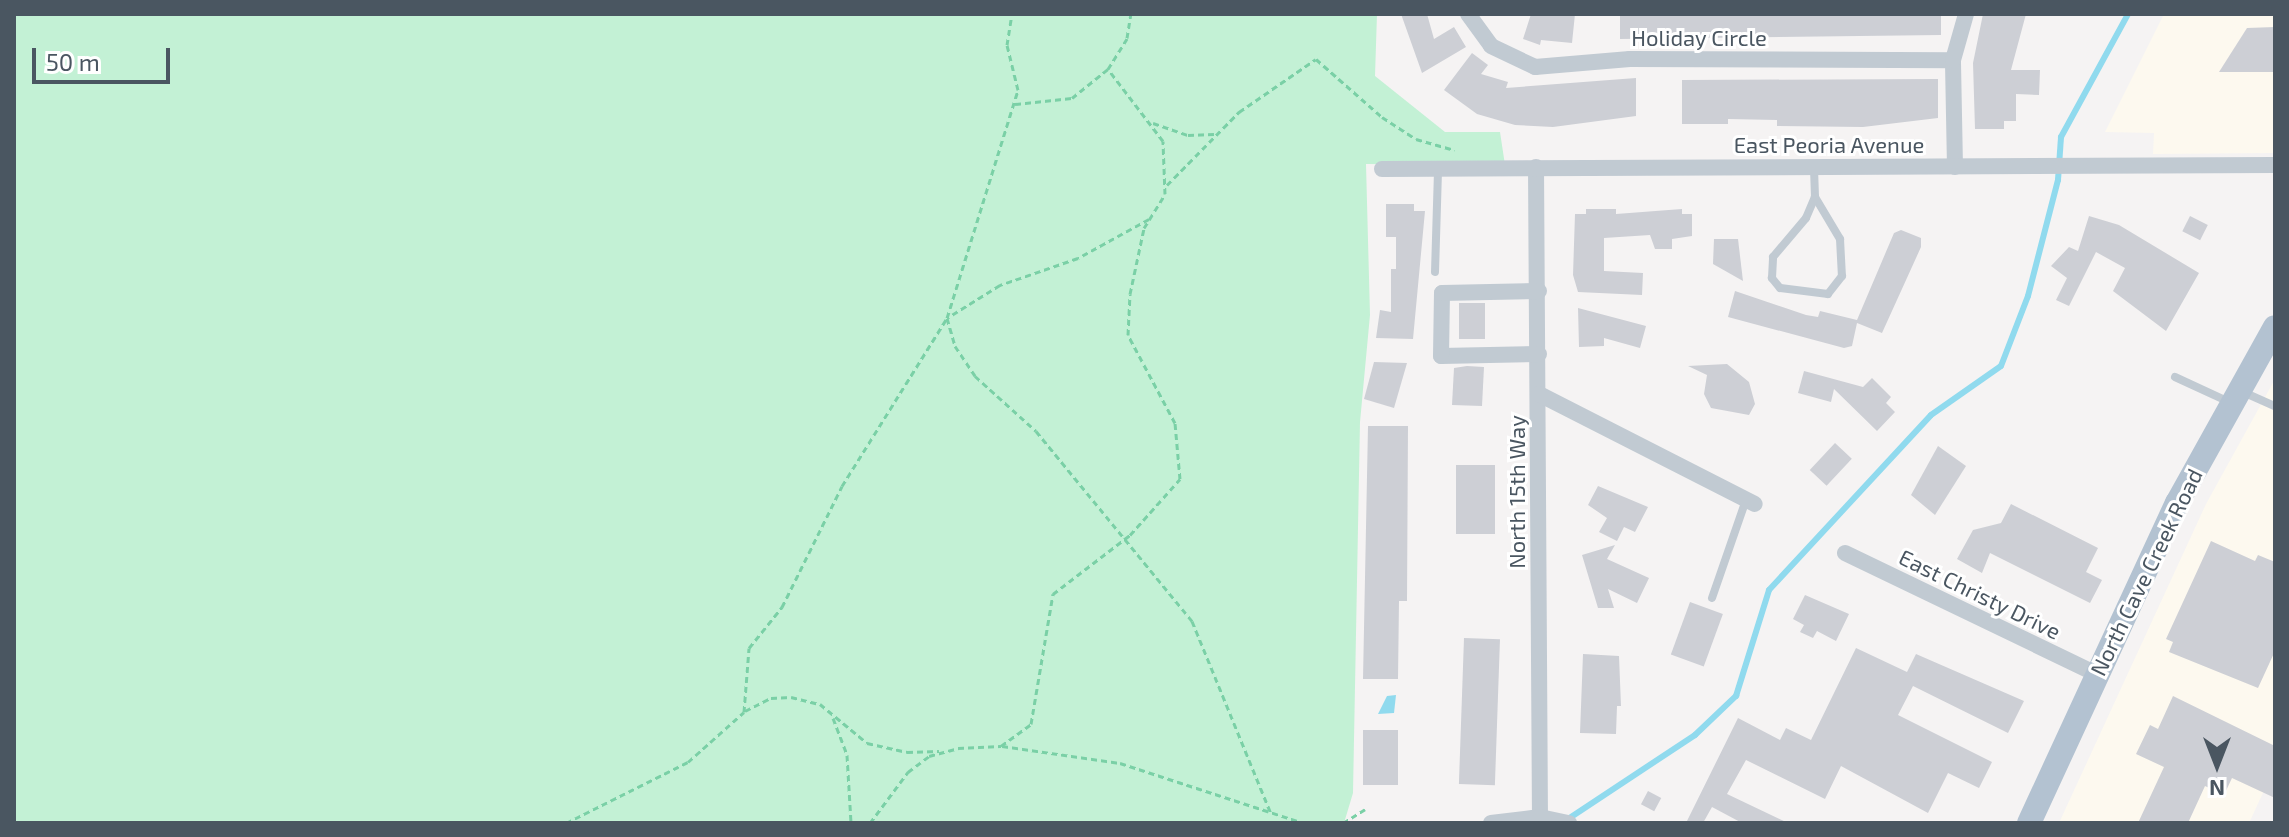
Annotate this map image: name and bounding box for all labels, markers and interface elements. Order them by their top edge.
street label: Holiday Circle [1631,25,1767,51]
scale bar [36,32,174,82]
text: 50 m [46,47,100,76]
street label: East Peoria Avenue [1733,132,1925,158]
street label: North 15th Way [1504,415,1530,569]
street label: North Cave Creek Road [2084,464,2208,680]
street label: East Christy Drive [1895,543,2065,645]
north arrow [2177,725,2257,805]
text: N [2209,776,2225,802]

